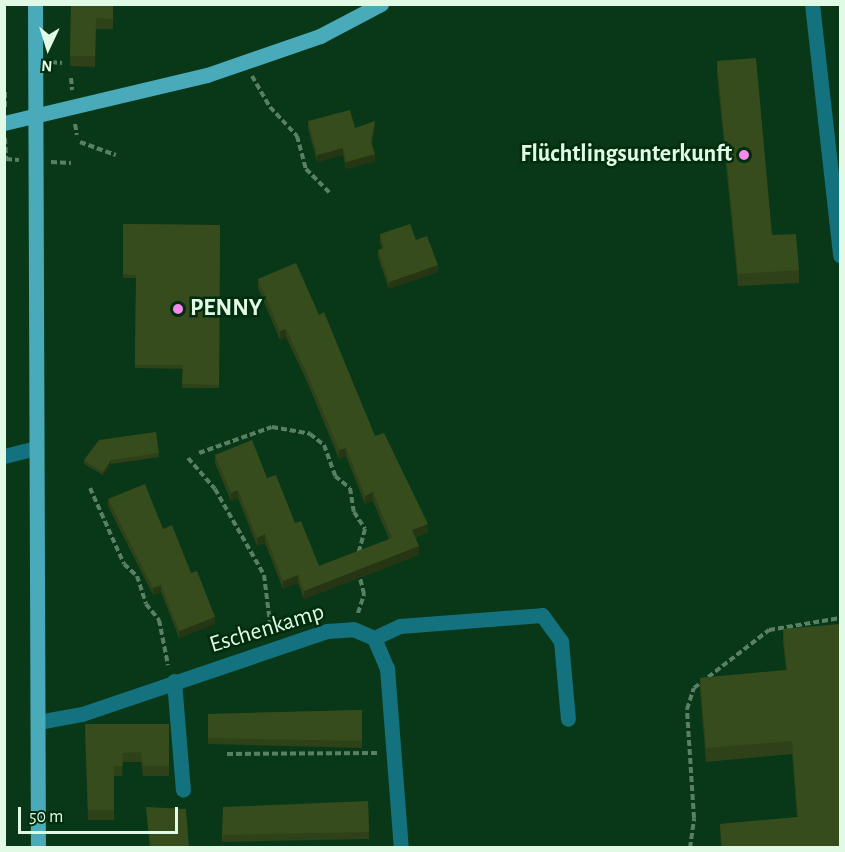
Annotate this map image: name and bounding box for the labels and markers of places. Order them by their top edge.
place label: Flüchtlingsunterkunft [520,141,732,169]
marker: Flüchtlingsunterkunft [737,148,751,162]
place label: PENNY [190,295,262,323]
marker: PENNY [171,302,185,316]

